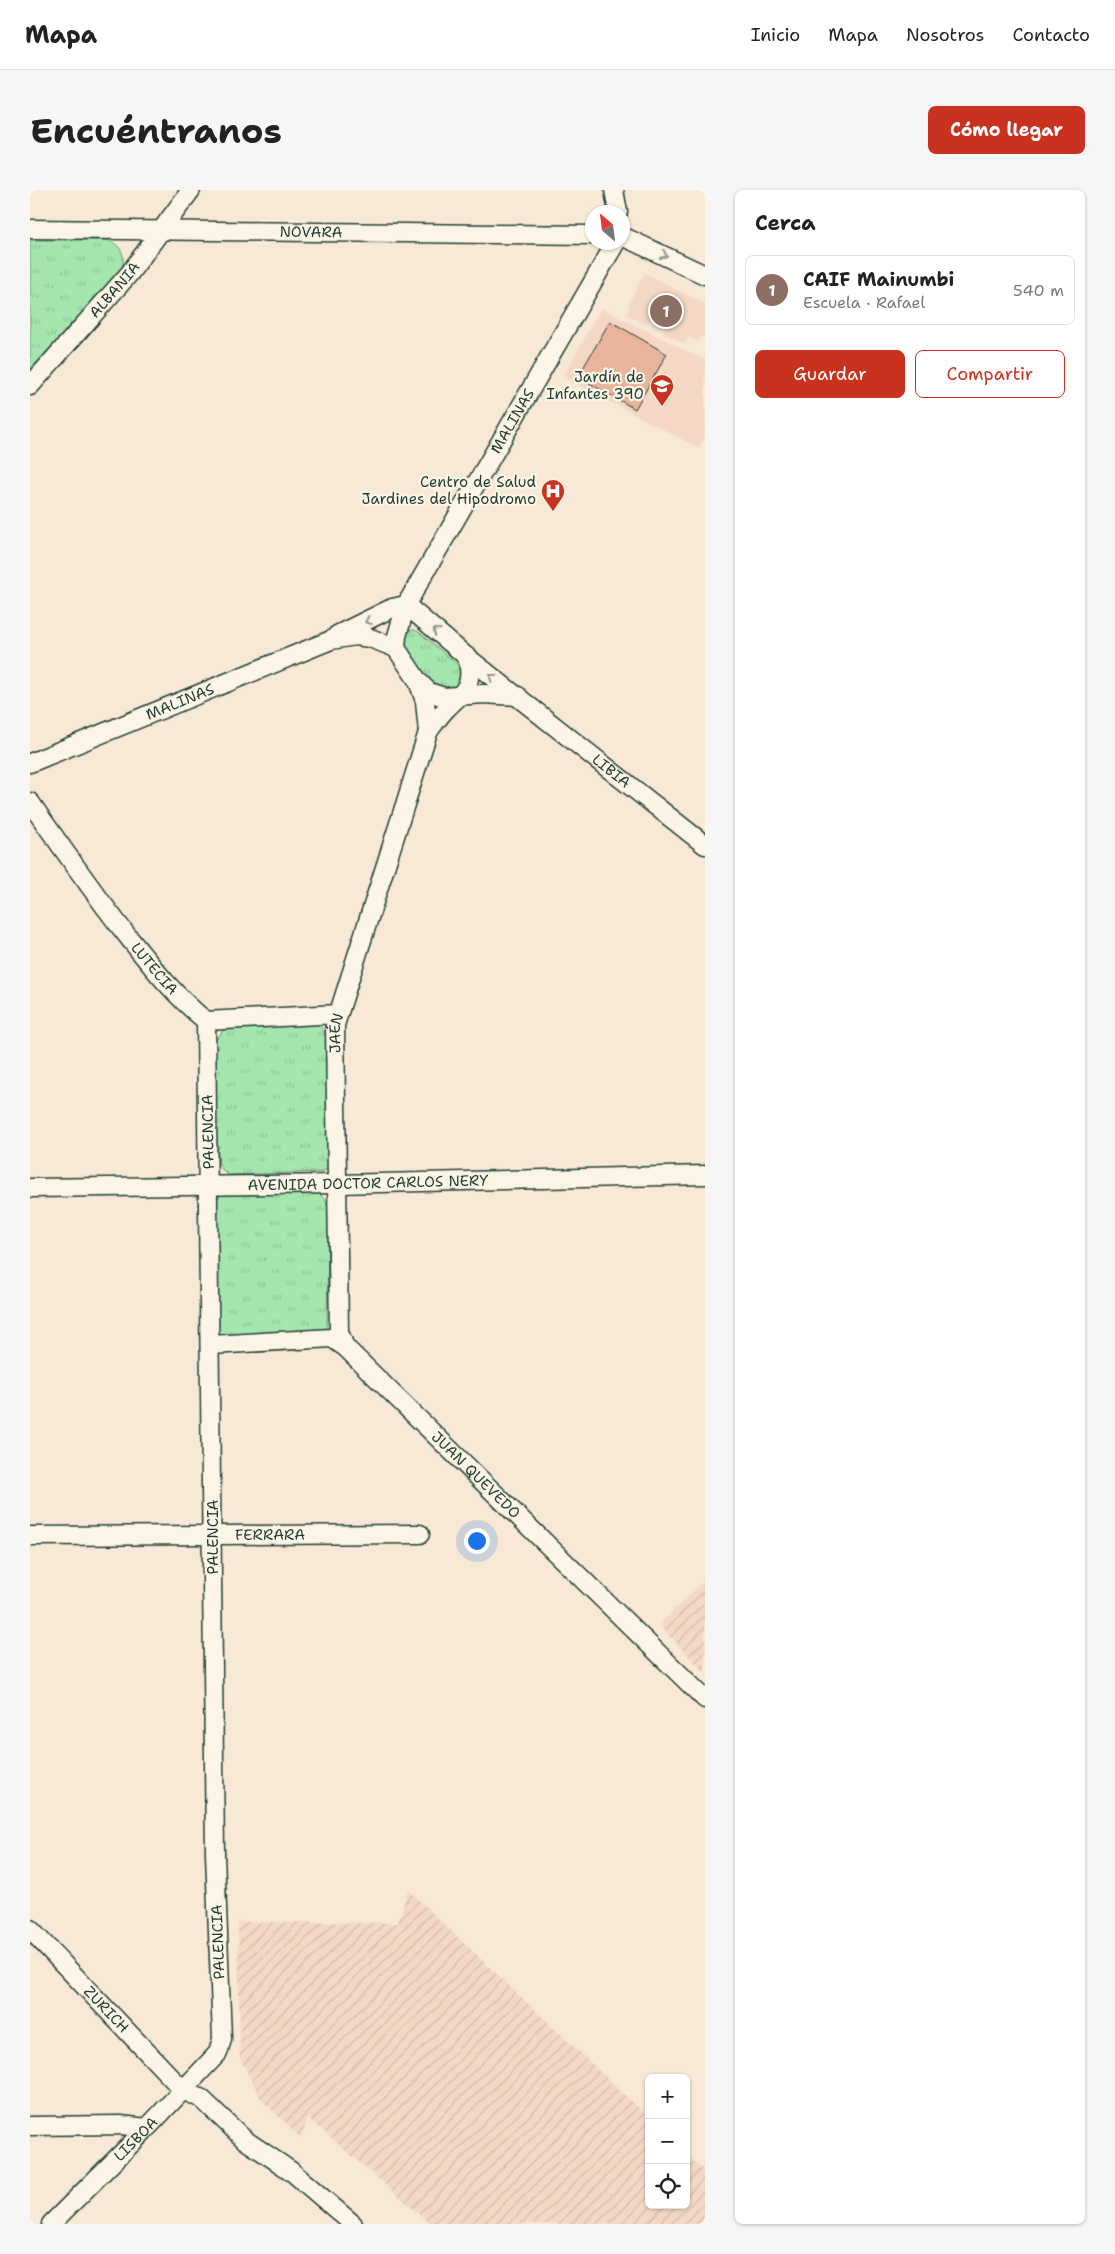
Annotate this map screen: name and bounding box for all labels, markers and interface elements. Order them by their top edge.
text: Mapa [25,19,97,51]
text: Inicio [751,23,800,47]
text: Mapa [828,23,878,47]
text: Nosotros [906,23,984,47]
text: Contacto [1012,23,1090,47]
button: Cómo llegar [928,106,1085,154]
text: Encuéntranos [30,107,282,154]
north arrow [585,205,630,250]
text: Cerca [755,209,816,237]
street label: NOVARA [279,222,343,242]
one-way arrow [659,249,668,260]
street label: ALBANIA [85,258,145,322]
text: CAIF Mainumbi [803,267,954,292]
text: 1 [768,280,776,301]
text: 540 m [1013,280,1064,301]
pin: 1 [650,292,682,330]
text: Escuela · Rafael [803,292,925,313]
button: Guardar [755,350,905,398]
button: Compartir [915,350,1065,398]
place label: Jardín de Infantes 390 [547,367,644,404]
school or university icon: Jardín de Infantes 390 [649,373,675,407]
street label: MALINAS [486,385,539,457]
place label: Centro de Salud Jardines del Hipodromo [362,472,536,509]
hospital icon: Centro de Salud Jardines del Hipodromo [540,478,566,512]
one-way arrow [364,614,373,625]
one-way arrow [433,628,442,637]
one-way arrow [489,674,498,682]
street label: MALINAS [143,679,217,725]
street label: LIBIA [588,750,635,792]
street label: LUTECIA [126,938,182,999]
street label: JAÉN [324,1010,348,1054]
street label: PALENCIA [197,1094,219,1170]
street label: AVENIDA DOCTOR CARLOS NERY [247,1170,489,1195]
street label: JUAN QUEVEDO [427,1427,525,1523]
street label: PALENCIA [203,1499,223,1574]
street label: FERRARA [235,1525,305,1545]
your location [464,1528,490,1554]
street label: PALENCIA [207,1904,229,1980]
street label: ZURICH [79,1982,134,2037]
map controls [645,2074,690,2209]
button: + [645,2074,690,2119]
street label: LISBOA [109,2112,162,2166]
button: − [645,2119,690,2164]
button: locate [645,2164,690,2209]

